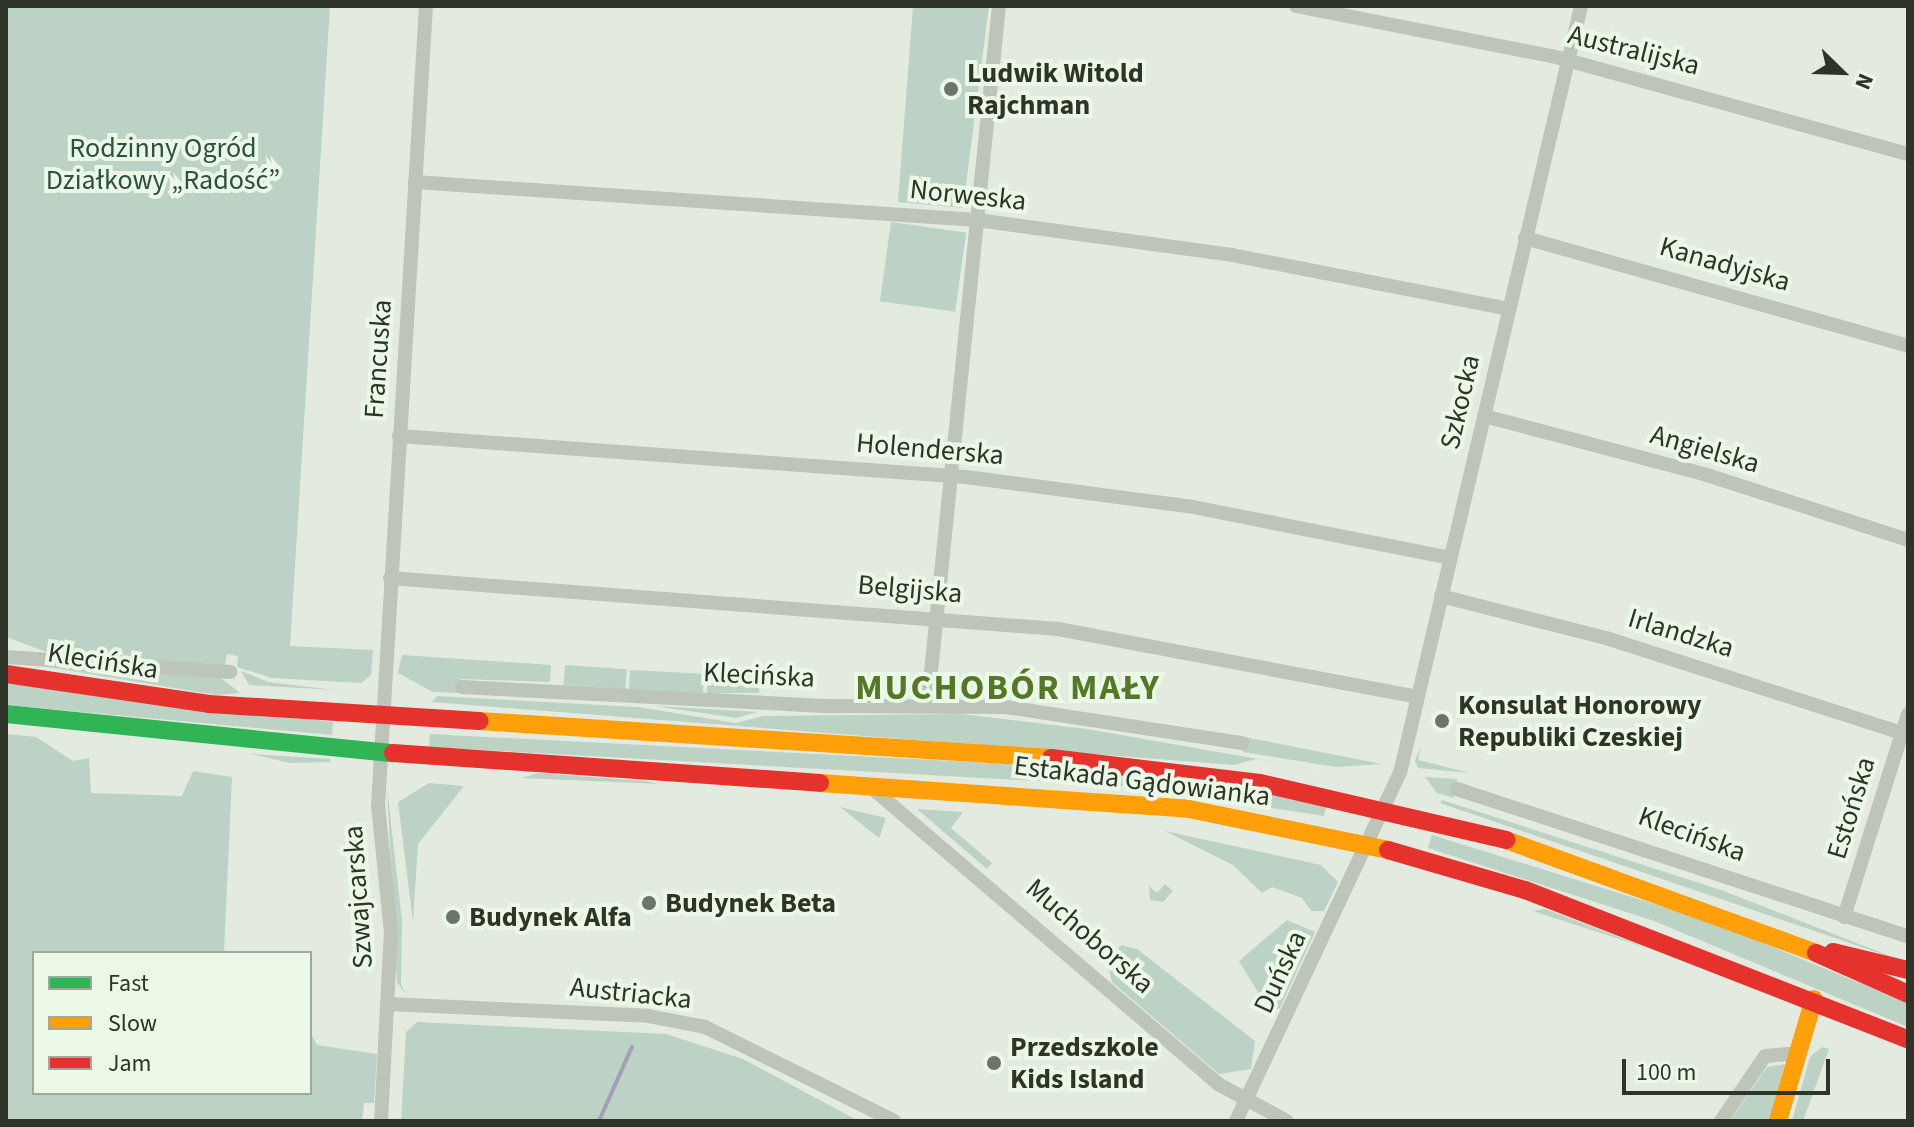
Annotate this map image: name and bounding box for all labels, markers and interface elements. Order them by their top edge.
street label: Australijska [1565,17,1703,83]
north arrow [1802,32,1882,112]
place label: Ludwik Witold Rajchman [967,56,1144,122]
text: N [1847,68,1882,94]
marker: Ludwik Witold Rajchman [942,80,960,98]
park label: Rodzinny Ogród Działkowy „Radość” [46,131,280,197]
street label: Norweska [908,172,1028,218]
street label: Kanadyjska [1656,229,1794,299]
street label: Francuska [357,298,399,420]
street label: Szkocka [1433,352,1487,452]
street label: Angielska [1647,417,1763,481]
street label: Holenderska [855,426,1005,472]
street label: Belgijska [856,568,964,610]
street label: Irlandzka [1624,601,1738,665]
street label: Klecińska [45,636,161,686]
street label: Klecińska [702,655,816,695]
district label: MUCHOBÓR MAŁY [855,666,1161,710]
place label: Konsulat Honorowy Republiki Czeskiej [1458,688,1702,754]
marker: Konsulat Honorowy Republiki Czeskiej [1433,712,1451,730]
street label: Estakada Gądowianka [1012,749,1272,813]
street label: Estońska [1820,753,1882,863]
street label: Klecińska [1634,799,1750,869]
street label: Szwajcarska [336,824,380,970]
street label: Muchoborska [1019,871,1161,1001]
place label: Budynek Beta [665,886,836,920]
marker: Budynek Beta [640,894,658,912]
place label: Budynek Alfa [469,900,632,934]
marker: Budynek Alfa [444,908,462,926]
street label: Duńska [1246,925,1314,1019]
legend [32,951,312,1095]
text: Fast [108,966,149,1001]
street label: Austriacka [569,970,693,1016]
text: Slow [108,1006,157,1041]
place label: Przedszkole Kids Island [1010,1030,1159,1096]
scale bar [1626,1043,1834,1093]
text: Jam [108,1046,152,1081]
marker: Przedszkole Kids Island [985,1054,1003,1072]
text: 100 m [1636,1055,1696,1090]

